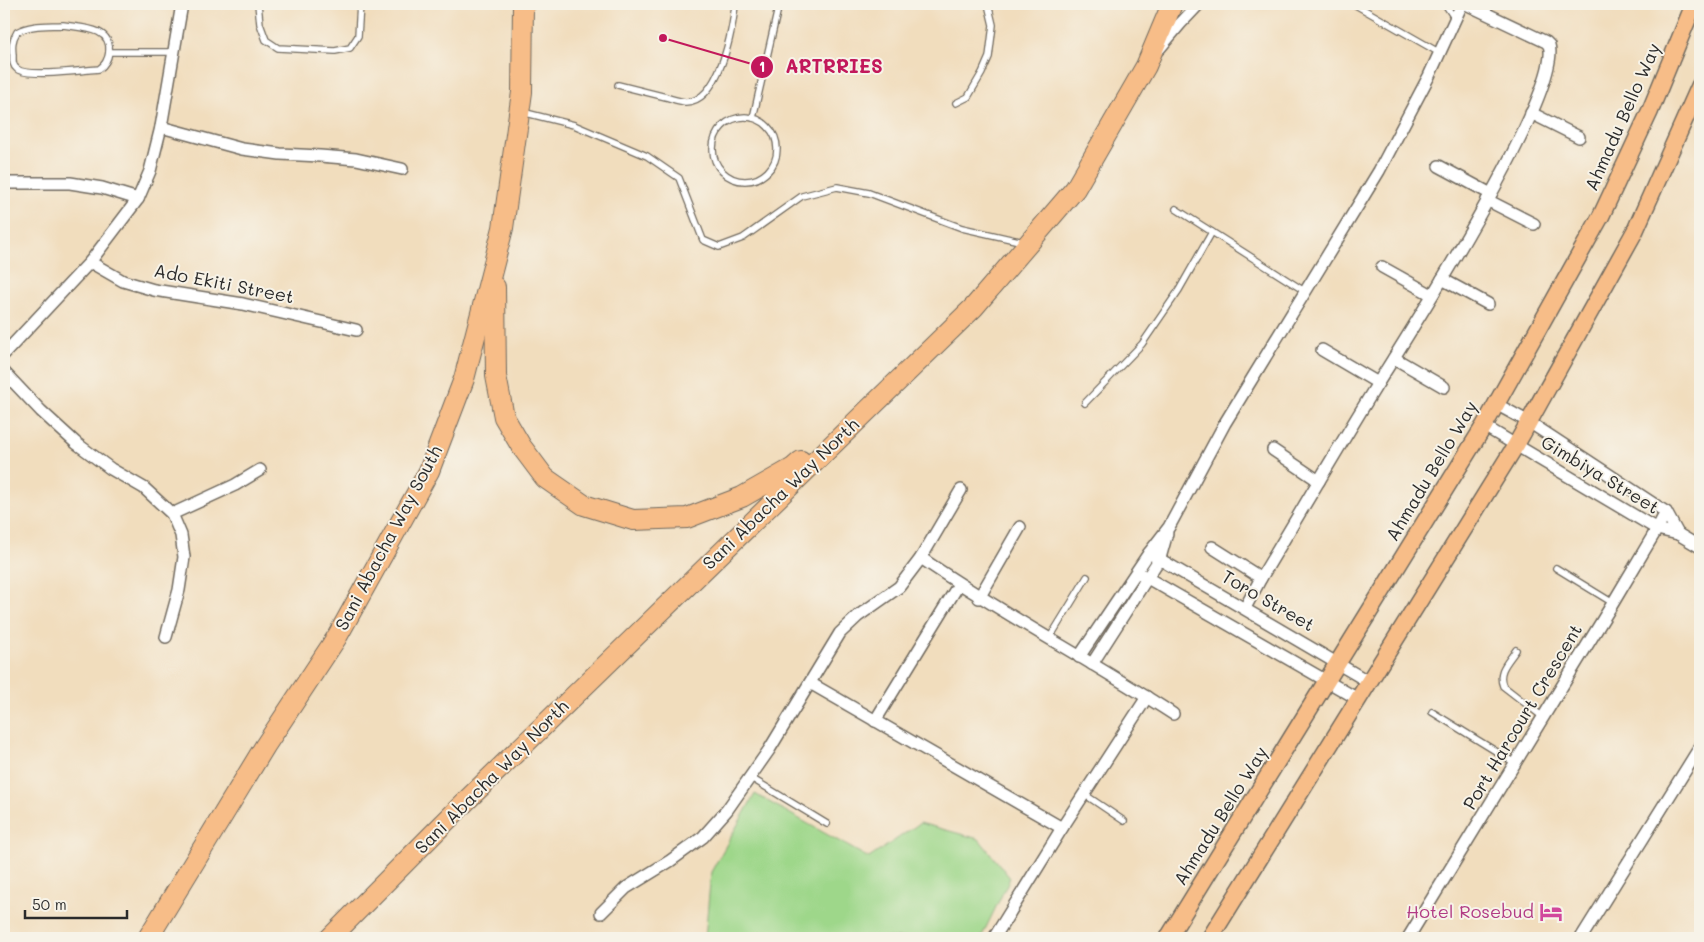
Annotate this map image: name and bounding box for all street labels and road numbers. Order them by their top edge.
street label: Ahmadu Bello Way [1579,39,1665,194]
street label: Ado Ekiti Street [152,258,296,308]
street label: Ahmadu Bello Way [1380,396,1482,545]
street label: Sani Abacha Way North [697,412,864,574]
street label: Gimbiya Street [1537,429,1664,519]
street label: Sani Abacha Way South [329,441,447,634]
street label: Toro Street [1218,564,1319,636]
street label: Port Harcourt Crescent [1457,619,1587,814]
street label: Sani Abacha Way North [409,694,574,859]
street label: Ahmadu Bello Way [1168,742,1273,889]

